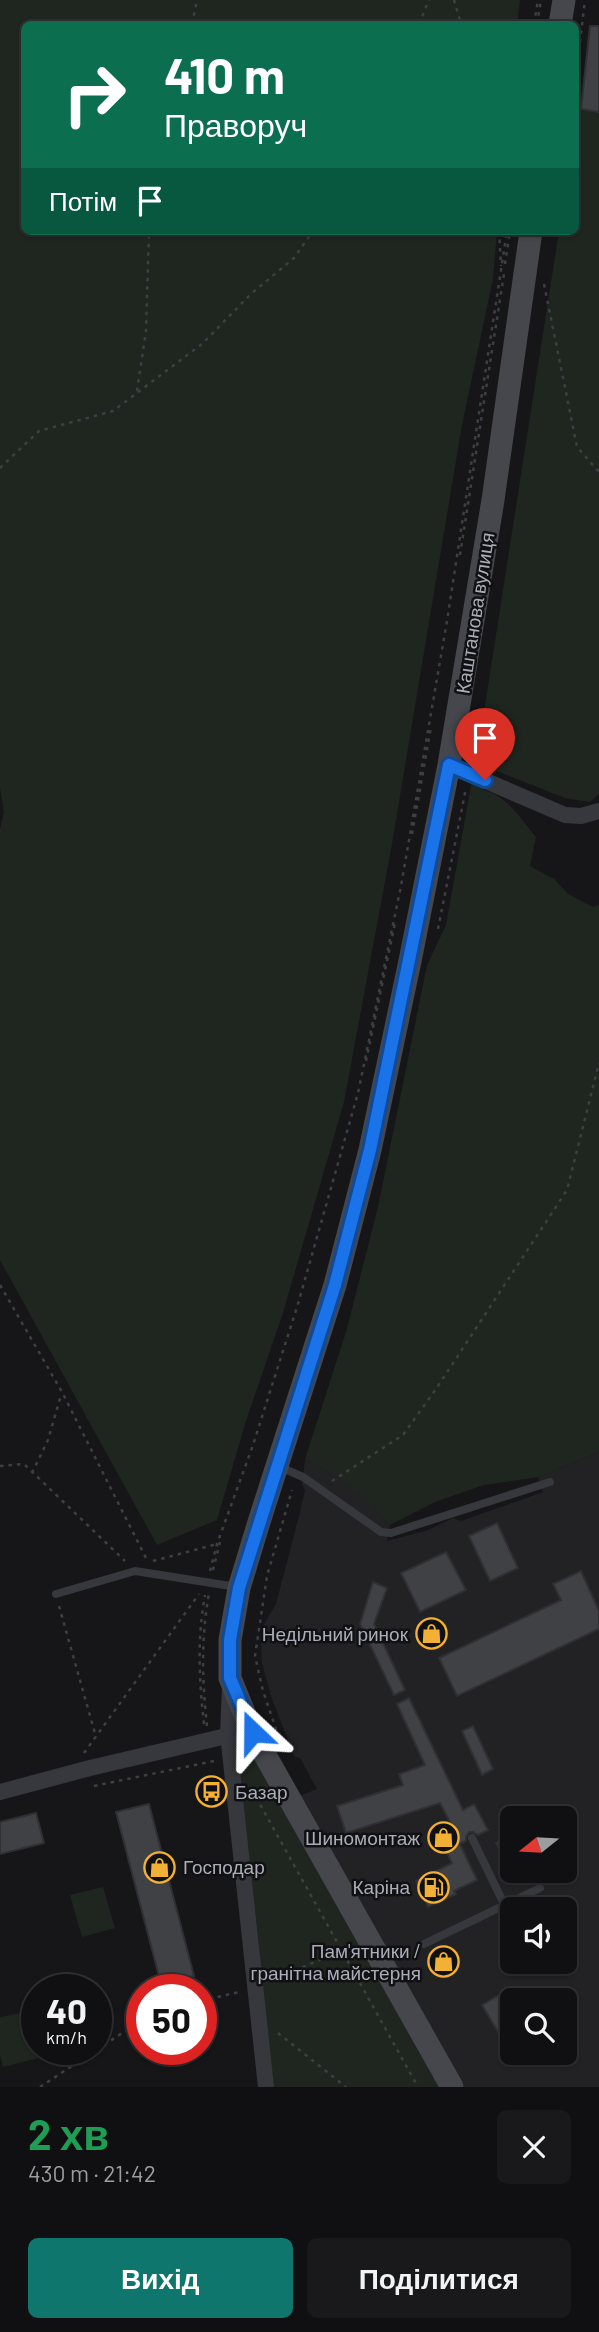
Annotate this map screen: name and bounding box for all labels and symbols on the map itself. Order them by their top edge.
street label: Каштанова вулиця [450,531,499,695]
pin [455,708,515,780]
shop icon: Недільний ринок [414,1617,448,1651]
place label: Недільний ринок [262,1622,409,1645]
position arrow [216,1695,290,1769]
bus stop icon: Базар [195,1775,229,1809]
place label: Базар [235,1780,288,1803]
north arrow [500,1806,578,1883]
shop icon: Шиномонтаж [426,1821,460,1855]
place label: Шиномонтаж [305,1826,420,1849]
shop icon: Господар [143,1850,177,1884]
place label: Господар [183,1855,265,1878]
fuel station icon: Каріна [416,1870,450,1904]
place label: Каріна [353,1875,410,1898]
place label: Пам'ятники / гранітна майстерня [251,1939,421,1984]
shop icon: Пам'ятники / гранітна майстерня [427,1945,461,1979]
speed limit sign: 50 [126,1974,217,2065]

